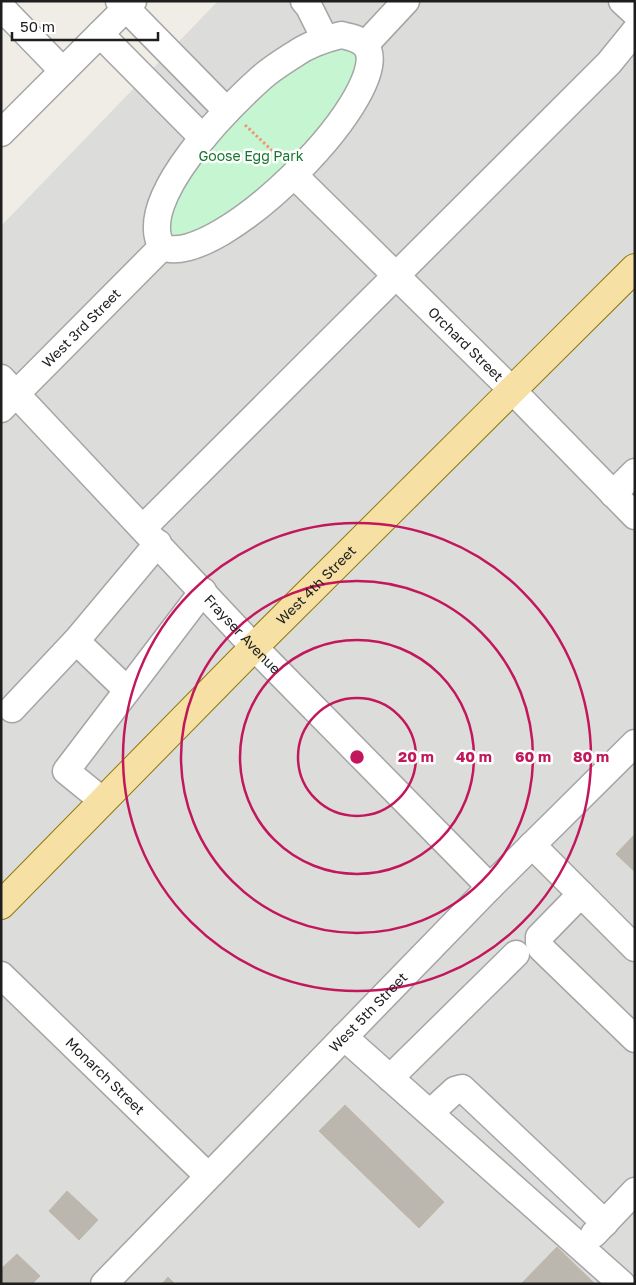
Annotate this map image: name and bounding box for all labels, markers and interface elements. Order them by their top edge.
scale bar [12,10,159,42]
text: 50 m [20,17,55,35]
park label: Goose Egg Park [198,147,304,164]
street label: West 3rd Street [38,285,124,371]
street label: Orchard Street [425,303,507,385]
street label: West 4th Street [272,542,359,628]
street label: Frayser Avenue [201,591,284,677]
text: 20 m [398,747,434,765]
text: 40 m [456,747,492,765]
text: 60 m [515,747,551,765]
text: 80 m [573,747,609,765]
centre of rings [348,748,366,766]
street label: West 5th Street [325,968,410,1055]
street label: Monarch Street [62,1033,148,1118]

